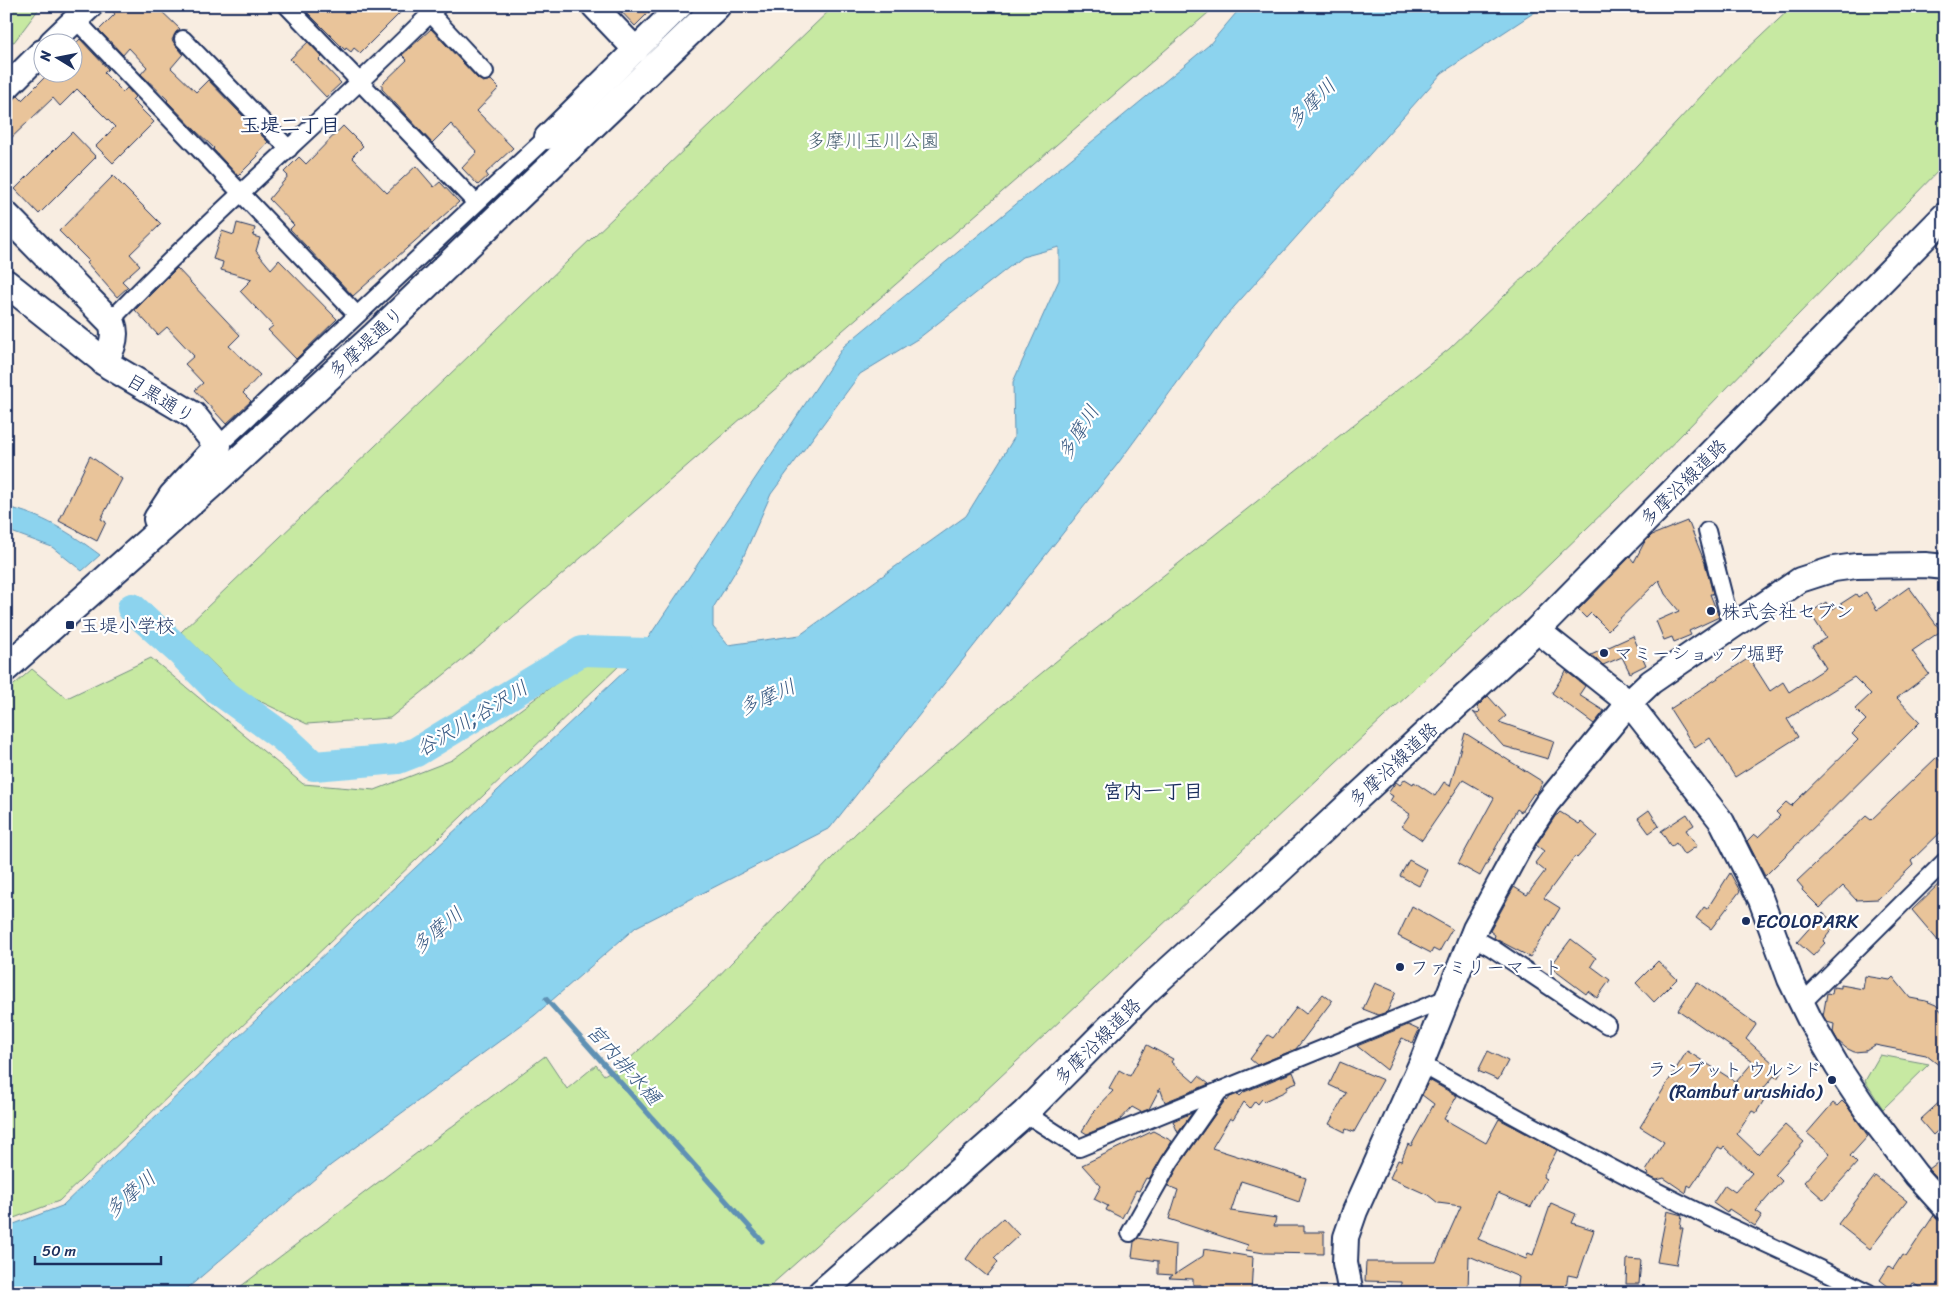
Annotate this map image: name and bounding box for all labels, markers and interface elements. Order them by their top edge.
north arrow [32,32,82,82]
text: N [32,49,59,64]
water label: 多摩川 [1278,70,1345,137]
district label: 玉堤二丁目 [240,108,340,143]
park label: 多摩川玉川公園 [806,124,940,157]
street label: 多摩堤通り [320,298,412,387]
street label: 目黒通り [120,364,202,433]
water label: 多摩川 [1048,398,1109,467]
street label: 多摩沿線道路 [1631,430,1735,534]
place label: 株式会社セブン [1721,595,1854,628]
marker: 株式会社セブン [1705,605,1717,617]
place label: 玉堤小学校 [80,609,175,642]
marker: 玉堤小学校 [64,619,76,631]
place label: マミーショップ堀野 [1614,637,1784,670]
marker: マミーショップ堀野 [1598,647,1610,659]
water label: 多摩川 [733,669,802,726]
water label: 谷沢川;谷沢川 [409,671,535,766]
street label: 多摩沿線道路 [1340,713,1446,815]
district label: 宮内一丁目 [1103,774,1203,809]
water label: 多摩川 [403,898,472,963]
place label: ECOLOPARK [1756,905,1860,938]
marker: ECOLOPARK [1740,915,1752,927]
place label: ファミリーマート [1410,951,1562,984]
marker: ファミリーマート [1394,961,1406,973]
street label: 多摩沿線道路 [1045,989,1149,1093]
water label: 宮内排水樋 [577,1015,671,1114]
place label: ランブット ウルシド (Rambut urushido) [1648,1053,1823,1108]
marker: ランブット ウルシド (Rambut urushido) [1826,1074,1838,1086]
water label: 多摩川 [96,1161,164,1227]
scale bar [35,1234,161,1266]
text: 50 m [42,1238,77,1264]

